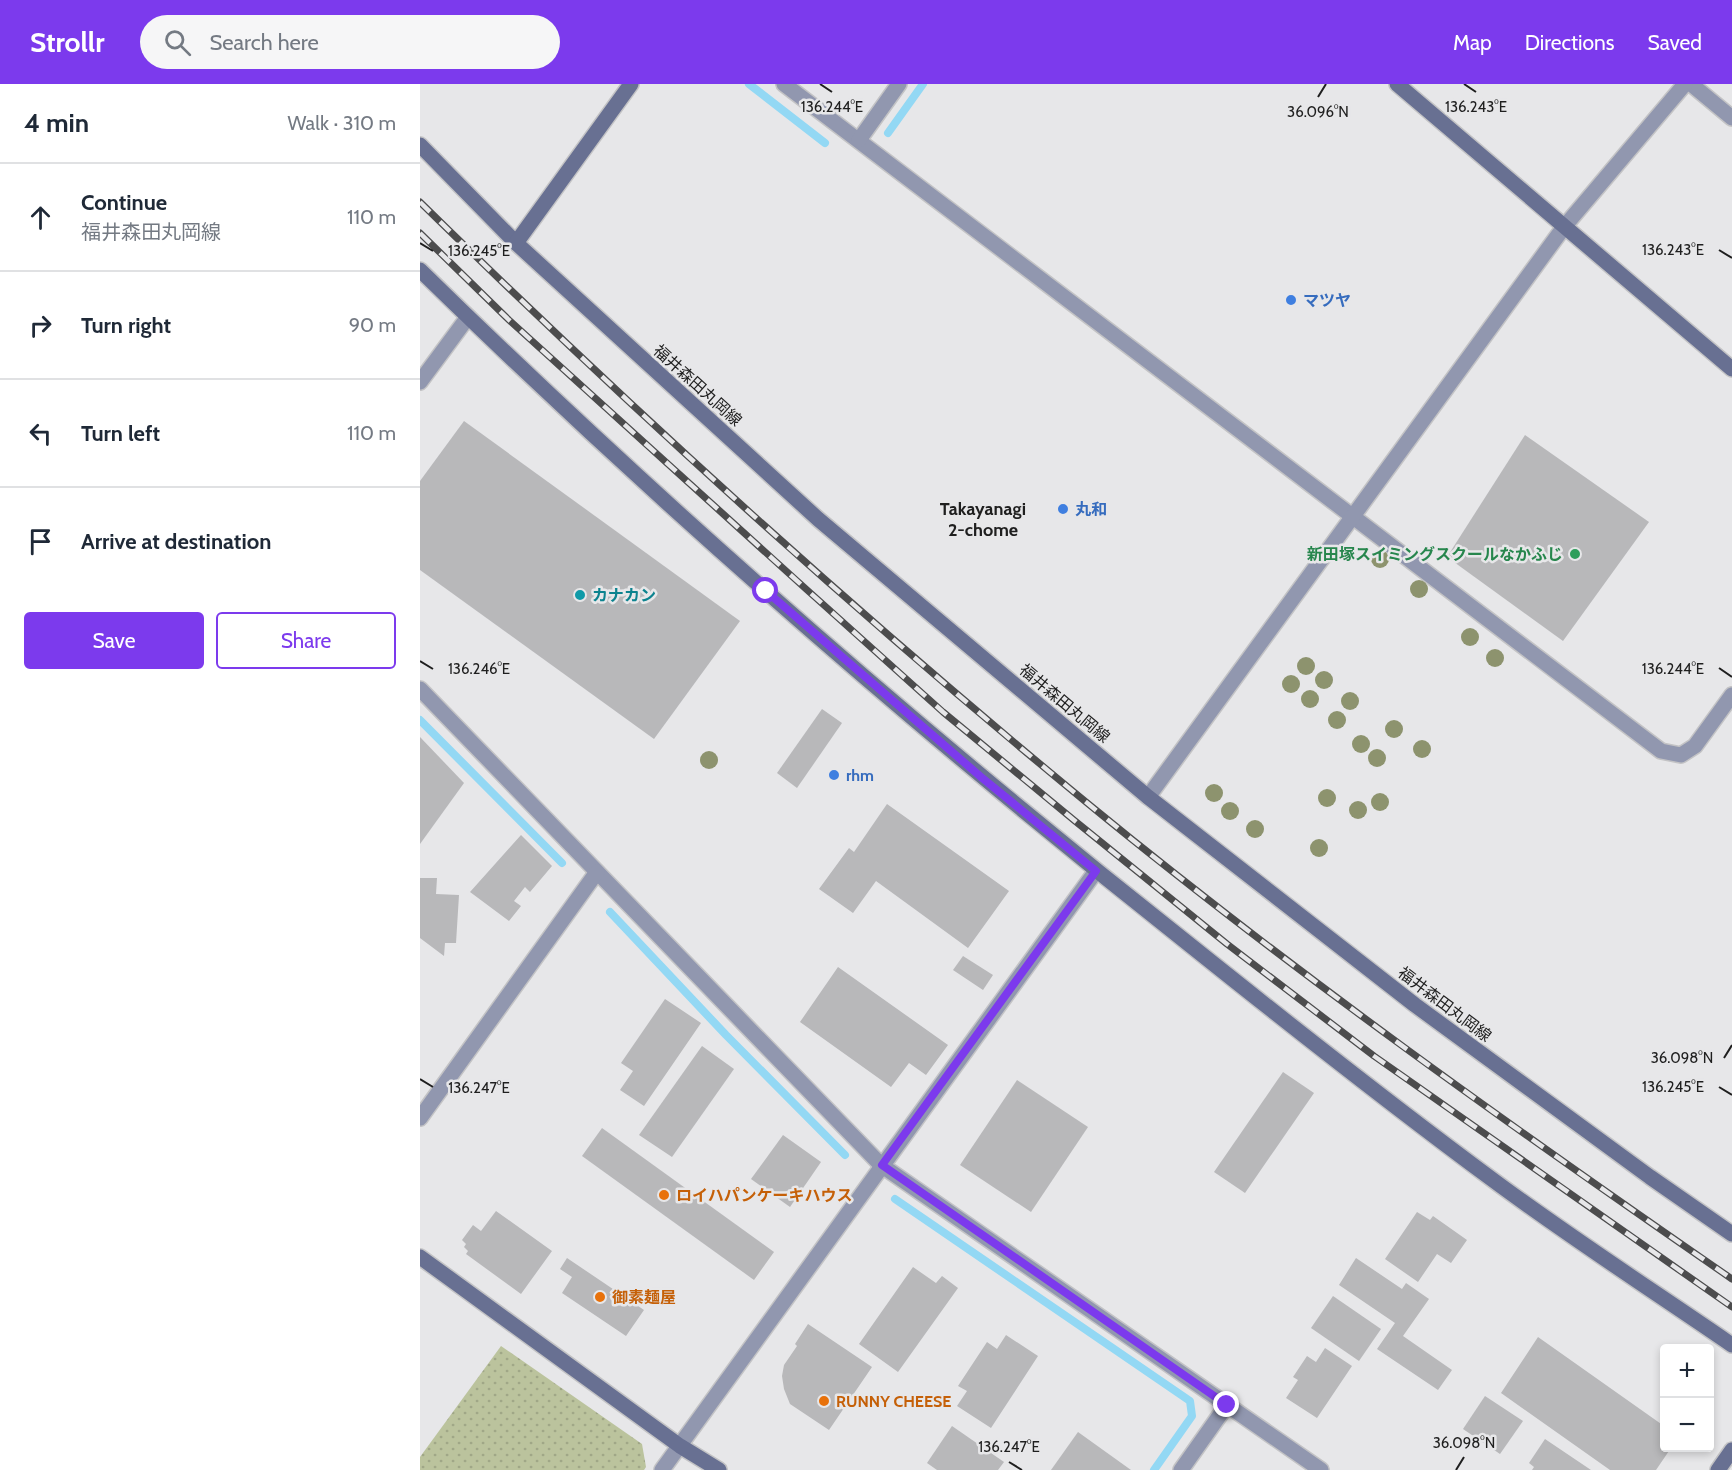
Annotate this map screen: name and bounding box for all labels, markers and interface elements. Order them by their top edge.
search box [140,15,560,69]
text: Strollr [30,25,104,59]
icon: search [161,26,194,59]
text: Search here [209,29,319,56]
text: Map [1453,30,1492,55]
text: Directions [1525,30,1614,55]
text: Saved [1647,30,1702,55]
text: 136.244°E [801,98,863,116]
text: 136.243°E [1445,98,1507,116]
text: 36.096°N [1287,103,1349,121]
text: 4 min [24,107,89,139]
text: Walk · 310 m [288,111,396,135]
text: Continue [81,189,167,216]
icon: ahead [24,201,57,234]
text: 110 m [347,205,396,229]
text: 福井森田丸岡線 [81,220,221,244]
text: 136.243°E [1642,241,1704,259]
text: 136.245°E [448,242,510,260]
place label: マツヤ [1303,291,1351,310]
marker: マツヤ [1284,293,1298,307]
icon: right [24,309,57,342]
text: Turn right [81,312,171,339]
text: 90 m [349,313,396,337]
street label: 福井森田丸岡線 [650,341,746,430]
icon: left [24,417,57,450]
text: Turn left [81,420,160,447]
text: 110 m [347,421,396,445]
district label: Takayanagi 2-chome [940,498,1026,541]
place label: 丸和 [1075,500,1107,519]
marker: 丸和 [1056,502,1070,516]
icon: arrive [24,525,57,558]
text: Arrive at destination [81,528,271,555]
place label: 新田塚スイミングスクールなかふじ [1307,545,1563,564]
marker: 新田塚スイミングスクールなかふじ [1568,547,1582,561]
route start [752,577,778,603]
place label: カナカン [592,586,656,605]
marker: カナカン [573,588,587,602]
button: Save [24,612,204,669]
button: Share [216,612,396,669]
text: 136.246°E [448,660,510,678]
street label: 福井森田丸岡線 [1016,660,1114,747]
text: 136.244°E [1642,660,1704,678]
place label: rhm [846,766,874,785]
marker: rhm [827,768,841,782]
street label: 福井森田丸岡線 [1394,963,1495,1046]
text: 36.098°N [1651,1049,1713,1067]
text: 136.245°E [1642,1078,1704,1096]
text: 136.247°E [448,1079,510,1097]
place label: ロイハパンケーキハウス [676,1186,852,1205]
marker: ロイハパンケーキハウス [657,1188,671,1202]
place label: 御素麺屋 [612,1288,676,1307]
marker: 御素麺屋 [593,1290,607,1304]
map controls [1660,1344,1714,1452]
button: + [1660,1344,1714,1398]
route end [1213,1391,1239,1417]
place label: RUNNY CHEESE [836,1392,951,1411]
marker: RUNNY CHEESE [817,1394,831,1408]
button: − [1660,1398,1714,1452]
text: 36.098°N [1433,1434,1495,1452]
text: 136.247°E [978,1438,1040,1456]

